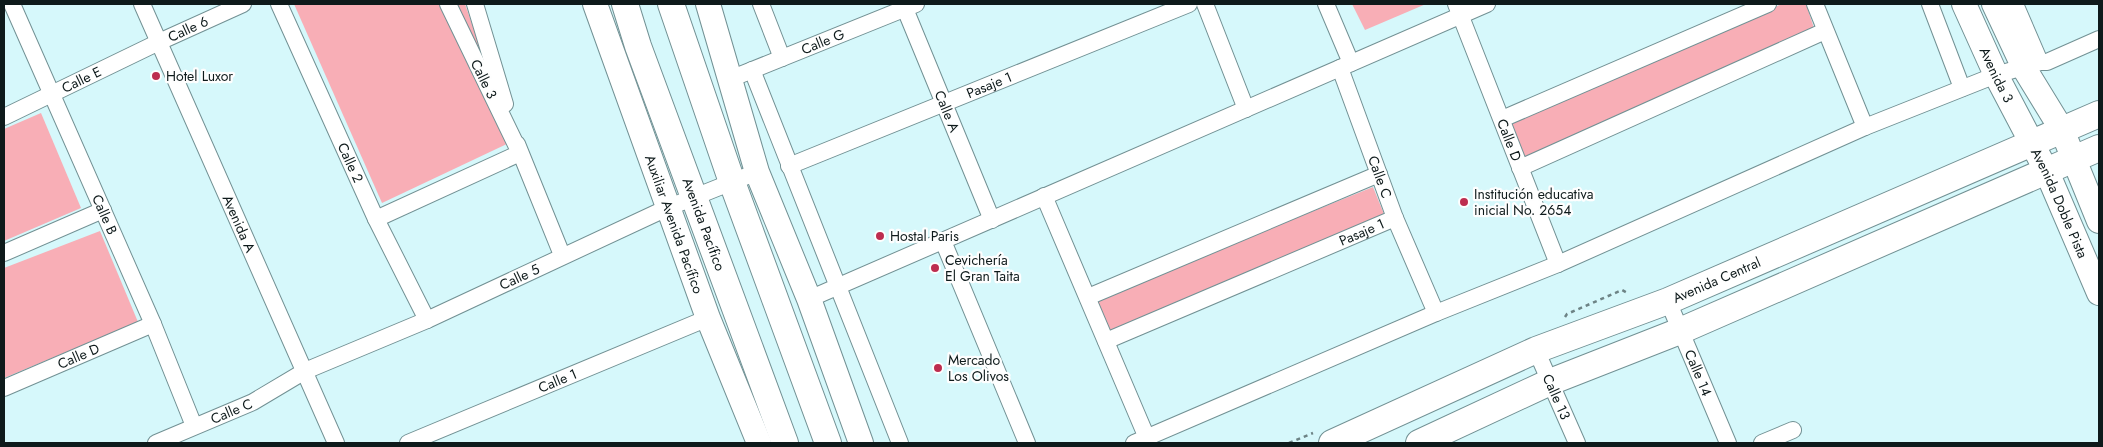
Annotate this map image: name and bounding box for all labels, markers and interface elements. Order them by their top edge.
street label: Calle 6 [165,11,211,47]
street label: Calle G [798,24,848,59]
street label: Avenida 3 [1975,44,2019,106]
street label: Calle 3 [466,56,502,102]
street label: Calle E [58,61,105,98]
place label: Hotel Luxor [166,66,233,86]
street label: Pasaje 1 [963,67,1015,103]
marker: Hotel Luxor [150,70,162,82]
street label: Calle A [930,87,965,136]
street label: Calle D [1492,116,1527,164]
street label: Calle 2 [333,139,368,186]
street label: Avenida Doble Pista [2026,145,2093,261]
street label: Auxiliar Avenida Pacífico [640,152,709,297]
street label: Calle C [1363,153,1397,201]
street label: Avenida Pacífico [678,175,730,274]
place label: Institución educativa inicial No. 2654 [1474,184,1594,220]
street label: Calle B [87,191,122,238]
street label: Avenida A [218,192,261,256]
marker: Institución educativa inicial No. 2654 [1458,196,1470,208]
street label: Pasaje 1 [1336,214,1388,251]
place label: Hostal Paris [890,226,959,246]
marker: Hostal Paris [874,230,886,242]
place label: Cevichería El Gran Taita [945,250,1020,286]
street label: Avenida Central [1670,252,1764,308]
street label: Calle 5 [496,259,543,295]
marker: Cevichería El Gran Taita [929,262,941,274]
street label: Calle D [54,338,102,374]
street label: Calle 14 [1680,347,1717,399]
place label: Mercado Los Olivos [948,350,1009,386]
marker: Mercado Los Olivos [932,362,944,374]
street label: Calle 1 [535,364,580,398]
street label: Calle 13 [1538,371,1576,423]
street label: Calle C [207,393,256,429]

